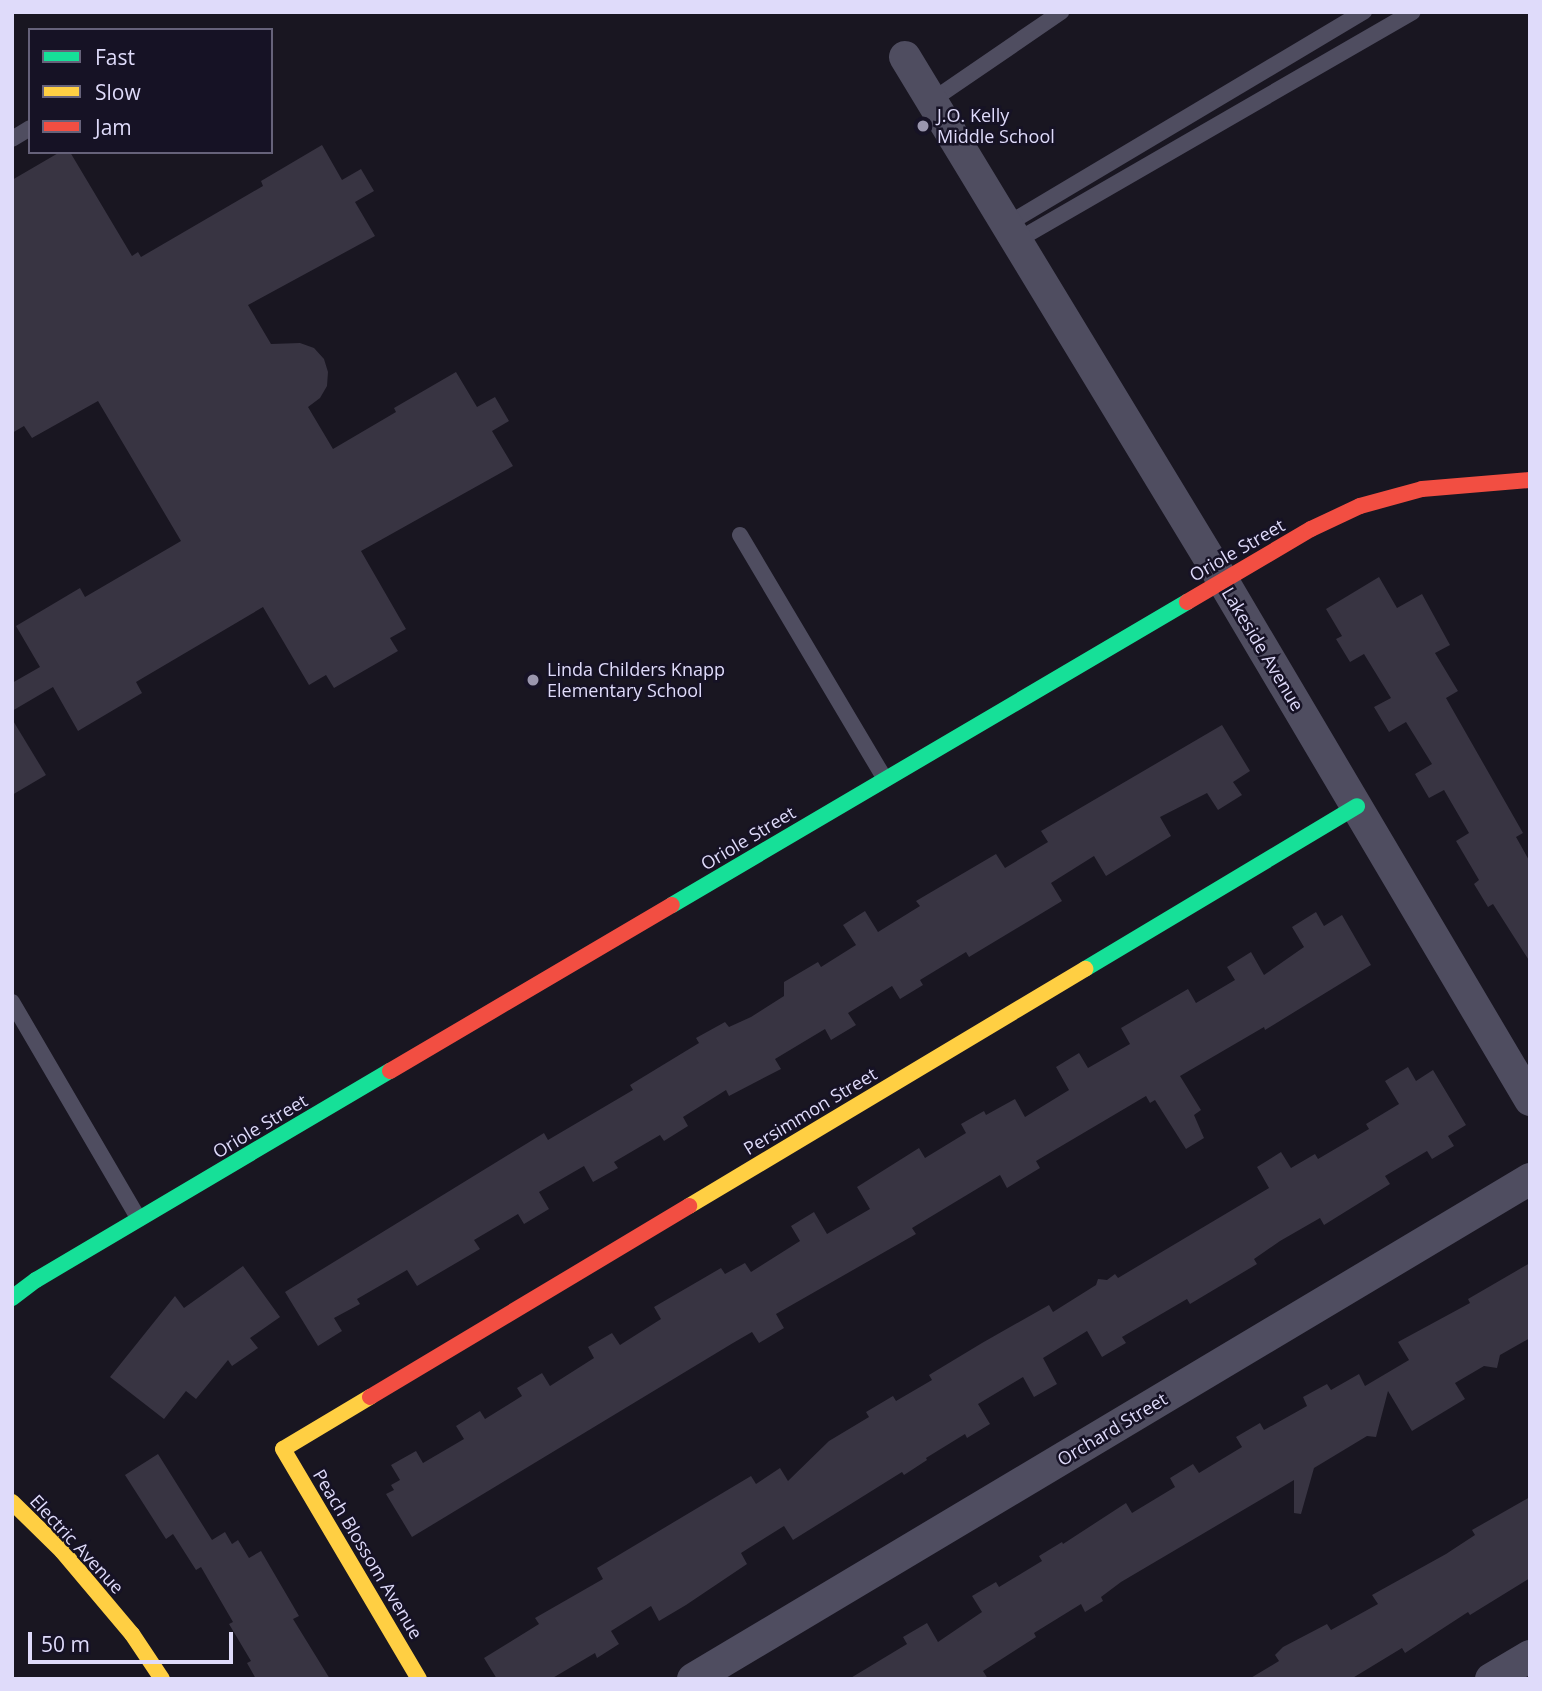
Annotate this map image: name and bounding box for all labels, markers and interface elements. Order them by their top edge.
legend [28,28,273,154]
text: Fast [95,43,135,71]
text: Slow [95,78,141,106]
place label: J.O. Kelly Middle School [937,105,1055,148]
text: Jam [95,113,132,141]
marker: J.O. Kelly Middle School [915,118,931,134]
street label: Oriole Street [1186,514,1288,586]
street label: Lakeside Avenue [1218,583,1308,715]
place label: Linda Childers Knapp Elementary School [547,659,725,702]
marker: Linda Childers Knapp Elementary School [525,672,541,688]
street label: Oriole Street [697,801,799,875]
street label: Persimmon Street [739,1063,881,1159]
street label: Oriole Street [209,1089,311,1163]
street label: Orchard Street [1053,1388,1171,1470]
street label: Peach Blossom Avenue [309,1465,427,1643]
street label: Electric Avenue [26,1490,128,1598]
scale bar [32,1618,236,1662]
text: 50 m [41,1630,90,1658]

